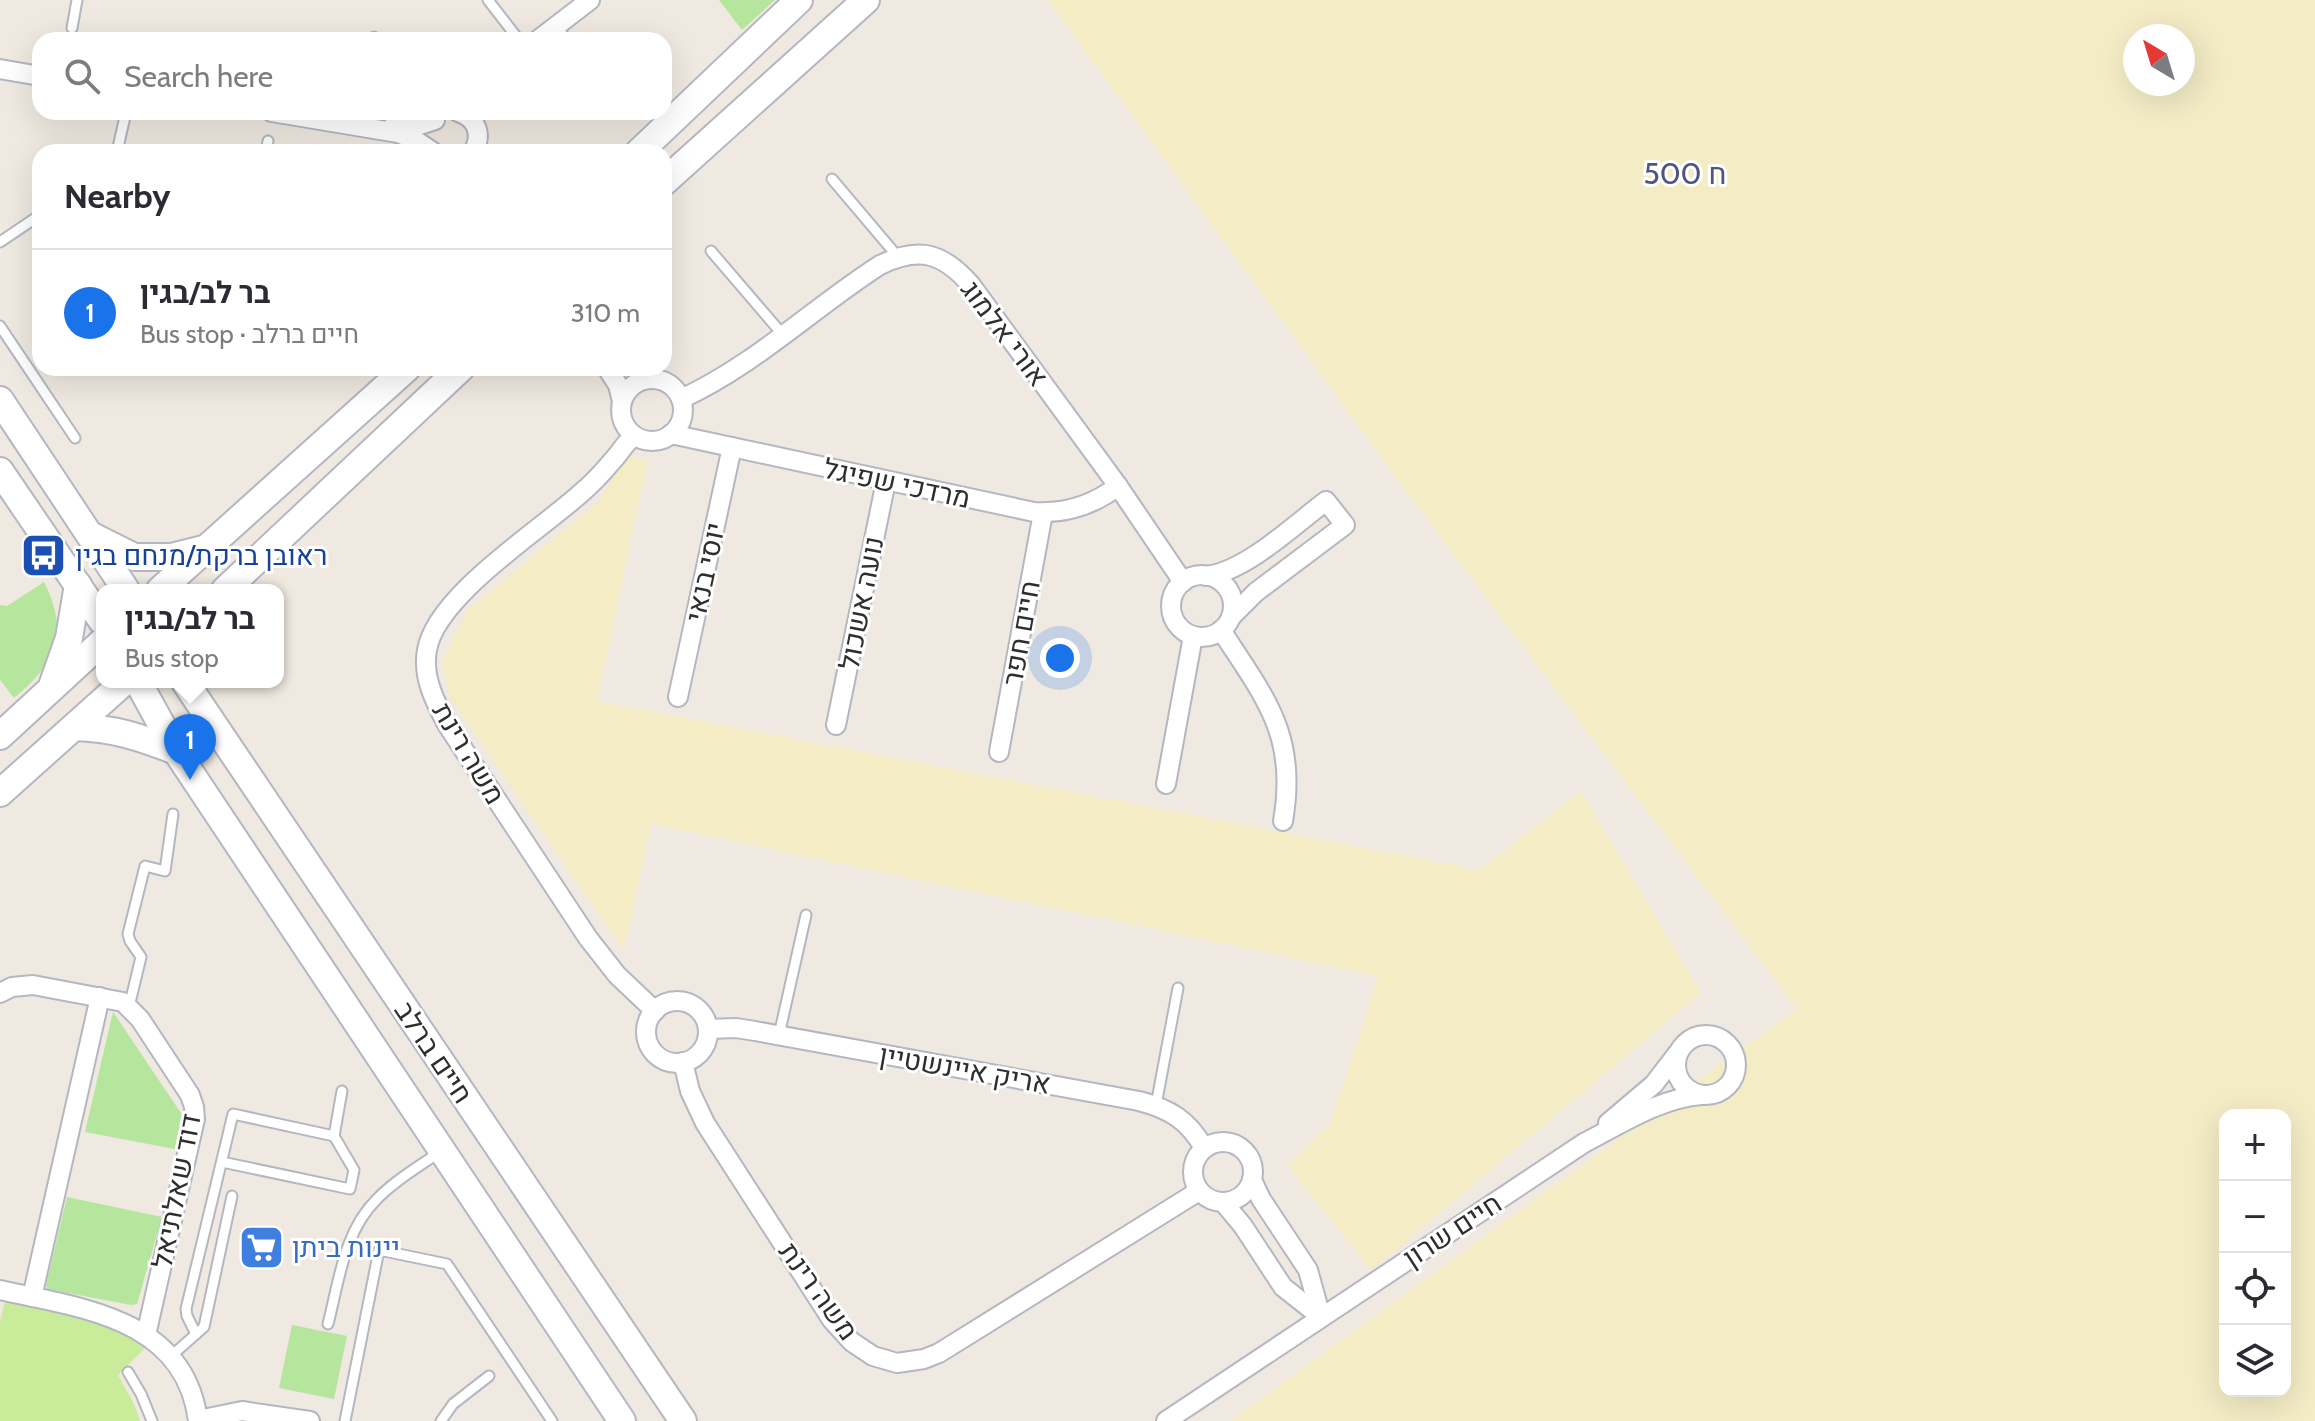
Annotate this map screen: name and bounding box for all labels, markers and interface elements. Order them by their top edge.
north arrow [2123,24,2195,96]
search box [32,32,672,120]
icon: search [60,54,104,98]
text: Search here [124,58,273,95]
district label: ח 500 [1643,155,1727,192]
text: Nearby [64,175,171,217]
street label: אורי אלמוג [954,273,1056,393]
text: בר לב/בגין [140,274,270,311]
text: 1 [85,297,95,329]
text: 310 m [571,297,640,329]
text: Bus stop · חיים ברלב [140,318,359,350]
street label: מרדכי שפיגל [820,451,974,515]
street label: יוסי בנאי [678,519,732,625]
bus stop icon: ראובן ברקת/מנחם בגין [20,531,68,579]
street label: נועה אשכול [831,533,891,673]
place label: ראובן ברקת/מנחם בגין [75,538,328,572]
street label: חיים חפר [995,578,1047,688]
popup [96,584,284,688]
text: בר לב/בגין [125,600,255,637]
your location [1040,638,1080,678]
text: Bus stop [125,642,219,674]
street label: משה רינת [425,696,513,810]
pin: 1 [164,714,216,780]
street label: חיים ברלב [388,995,480,1109]
street label: אריק איינשטיין [877,1037,1053,1101]
map controls [2219,1109,2291,1397]
button: + [2219,1109,2291,1181]
street label: דוד שאלתיאל [144,1111,208,1271]
button: − [2219,1181,2291,1253]
street label: חיים שרון [1397,1186,1507,1274]
supermarket icon: יינות ביתן [237,1223,285,1271]
place label: יינות ביתן [292,1230,400,1264]
street label: משה רינת [772,1235,866,1347]
button: locate [2219,1253,2291,1325]
button: layers [2219,1325,2291,1397]

